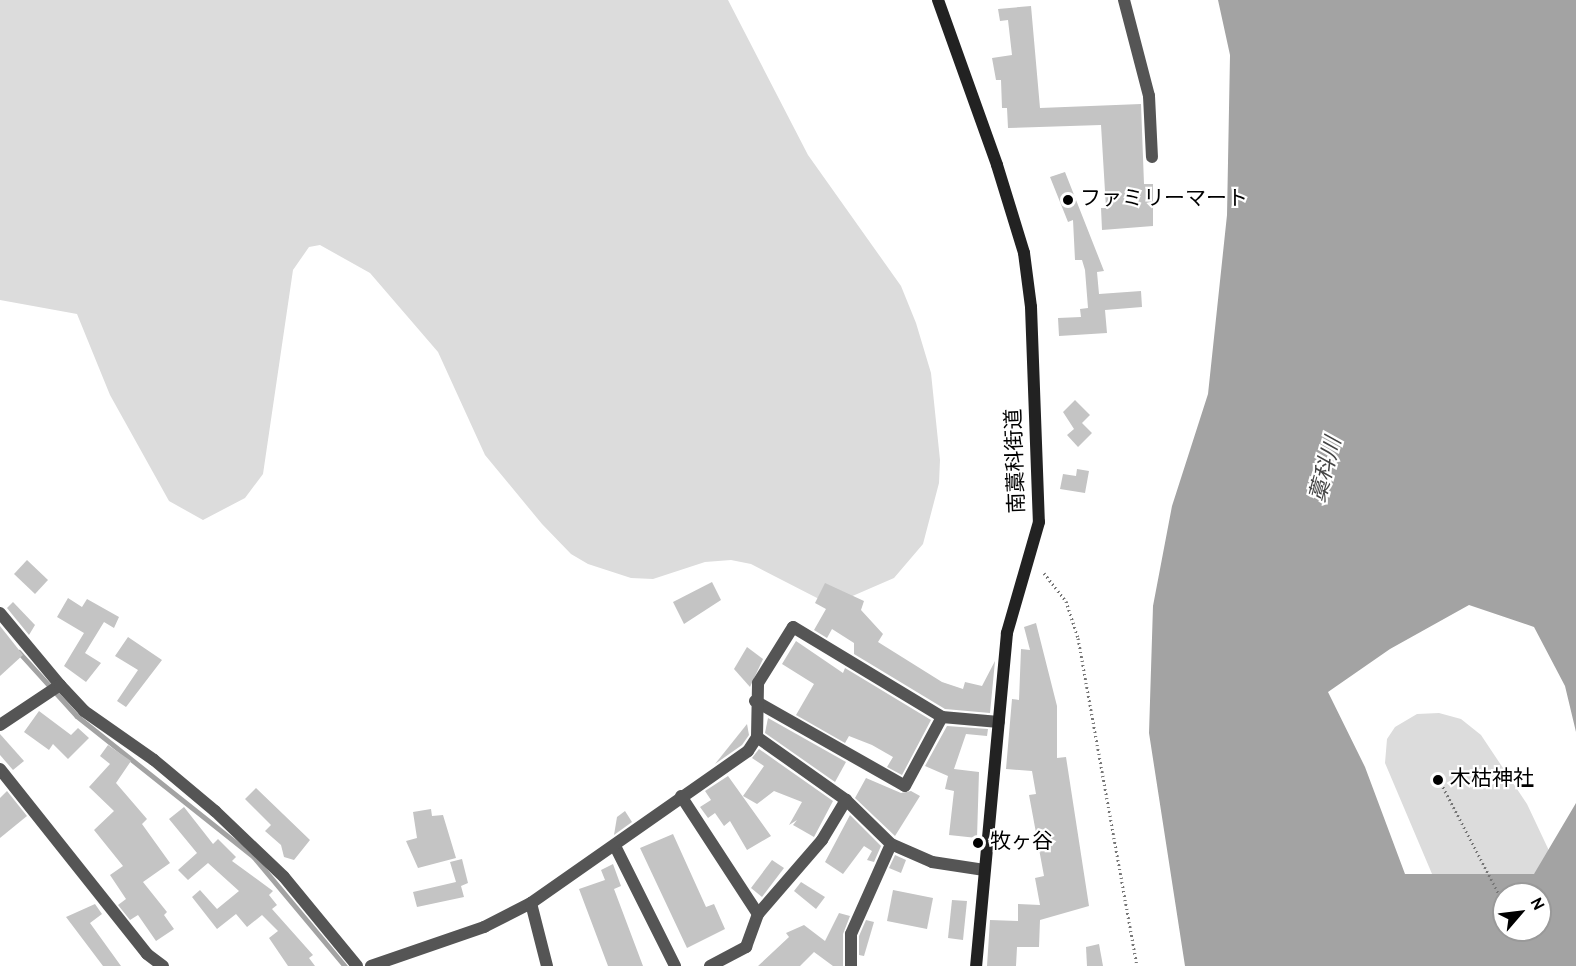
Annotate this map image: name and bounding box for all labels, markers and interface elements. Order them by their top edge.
place label: ファミリーマート [1080,187,1248,213]
marker: ファミリーマート [1061,193,1075,207]
street label: 南藁科街道 [1003,408,1031,514]
water label: 藁科川 [1306,435,1348,505]
place label: 木枯神社 [1450,767,1534,793]
marker: 木枯神社 [1431,773,1445,787]
place label: 牧ヶ谷 [990,830,1053,856]
marker: 牧ヶ谷 [971,836,985,850]
north arrow [1492,882,1552,942]
text: N [1525,895,1548,914]

